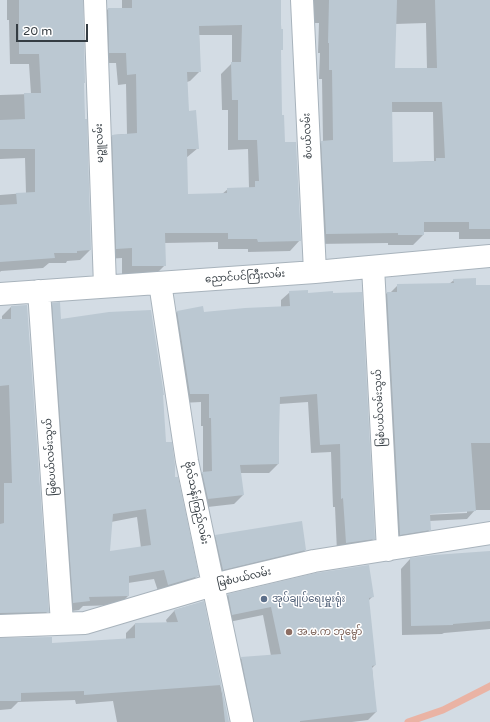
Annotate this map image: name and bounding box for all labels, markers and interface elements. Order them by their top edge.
scale bar [18,16,90,42]
text: 20 m [23,24,52,38]
street label: စံပယ်လမ်း [301,113,315,159]
street label: မဉ္ဇူလမ်း [93,123,107,163]
street label: ညောင်ပင်ကြီးလမ်း [205,268,285,286]
street label: မြစံပယ်လမ်းသွယ် [372,369,388,447]
street label: မြစံပယ်လမ်းသွယ် [42,418,60,496]
street label: ဗိုလ်သန်းကြည်လမ်း [181,460,211,546]
street label: မြစံပယ်လမ်း [216,566,272,590]
place label: အုပ်ချုပ်ရေးမှူးရုံး [272,593,345,605]
marker: အုပ်ချုပ်ရေးမှူးရုံး [259,594,269,604]
place label: အ.မ.က ဘုမ္မော် [297,626,362,638]
marker: အ.မ.က ဘုမ္မော် [284,627,294,637]

